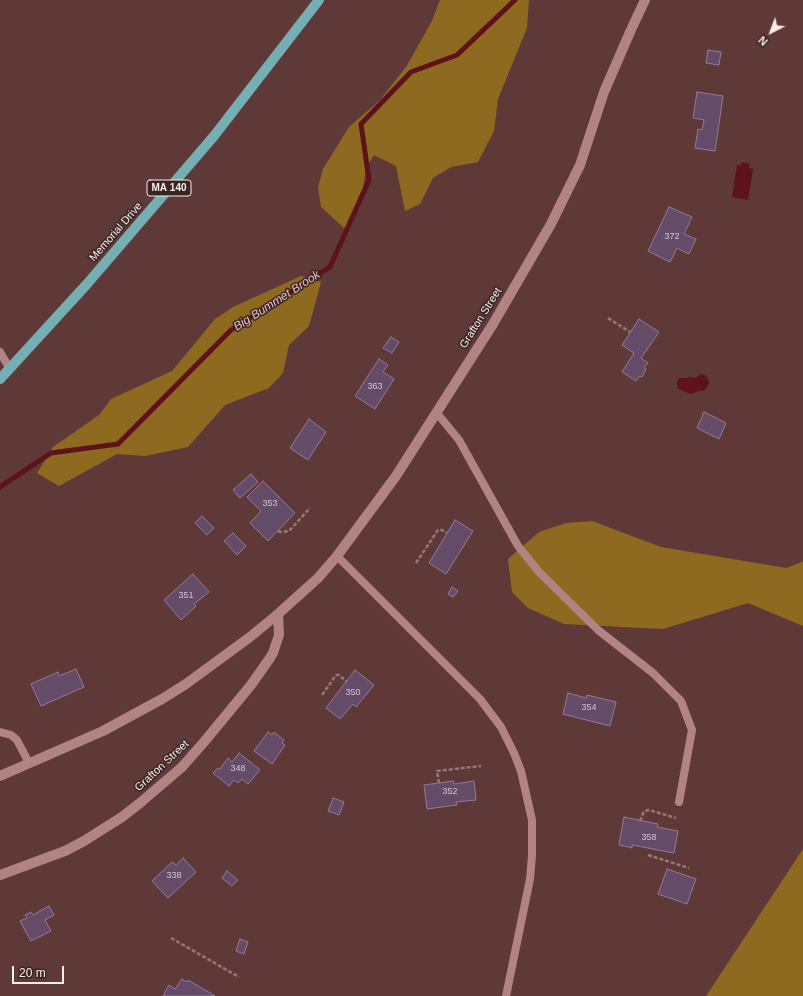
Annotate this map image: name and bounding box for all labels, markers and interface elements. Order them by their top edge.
north arrow [751,12,791,52]
text: N [756,34,770,48]
road number: MA 140 [147,180,191,196]
street label: Memorial Drive [87,200,145,264]
house number: 372 [664,232,680,242]
water label: Big Bummet Brook [231,268,323,334]
street label: Grafton Street [457,285,505,351]
house number: 363 [367,382,383,392]
house number: 353 [262,499,278,509]
house number: 351 [178,591,194,601]
house number: 350 [345,688,361,698]
house number: 354 [581,703,597,713]
street label: Grafton Street [132,738,192,794]
house number: 348 [230,764,246,774]
house number: 352 [442,787,458,797]
house number: 358 [641,833,657,843]
house number: 338 [166,871,182,881]
scale bar [14,958,66,984]
text: 20 m [19,966,46,980]

